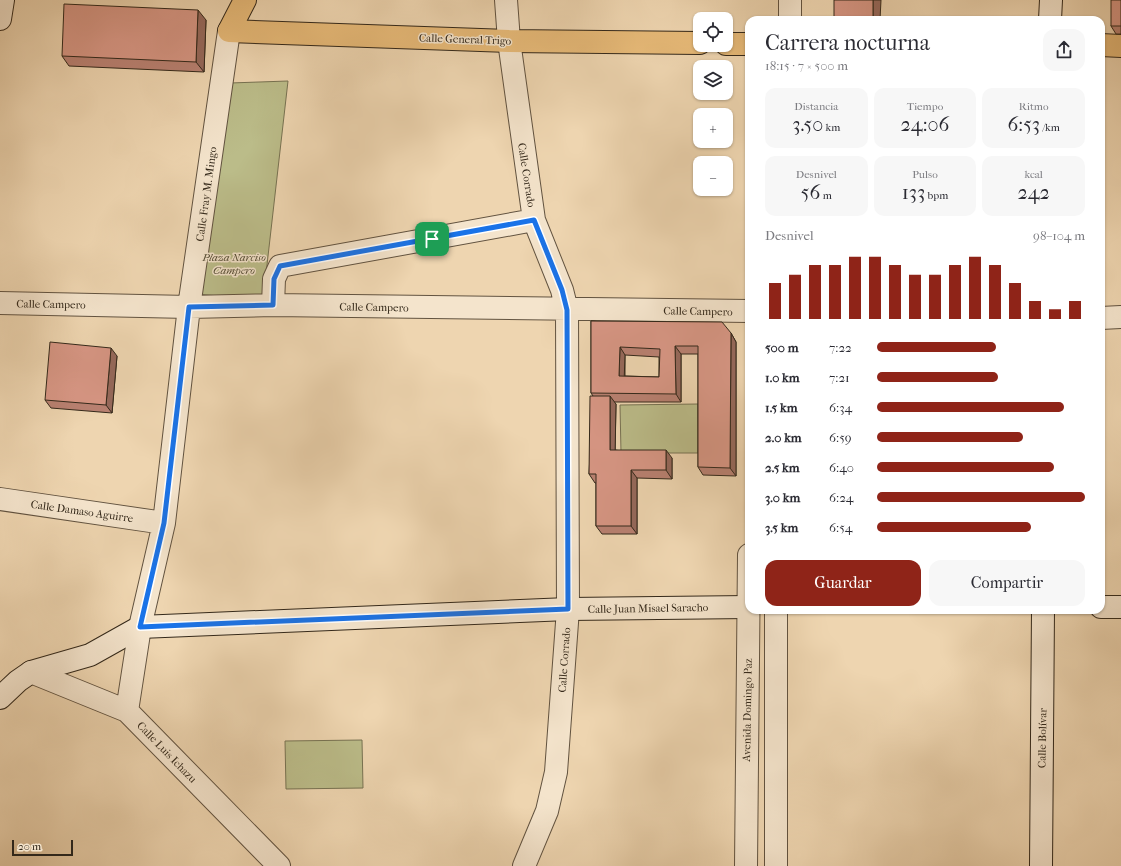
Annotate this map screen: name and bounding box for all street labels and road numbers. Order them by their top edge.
street label: Calle General Trigo [419,31,512,48]
street label: Calle Corrado [515,142,538,209]
street label: Calle Fray M. Mingo [193,145,220,242]
street label: Calle Campero [16,297,86,312]
street label: Calle Campero [339,300,409,315]
street label: Calle Campero [663,304,733,319]
street label: Calle Damaso Aguirre [30,498,135,525]
street label: Calle Juan Misael Saracho [588,601,709,616]
street label: Calle Corrado [556,627,573,693]
street label: Avenida Domingo Paz [740,658,755,763]
street label: Calle Bolívar [1035,707,1050,768]
street label: Calle Luis Ichazu [134,719,200,786]

